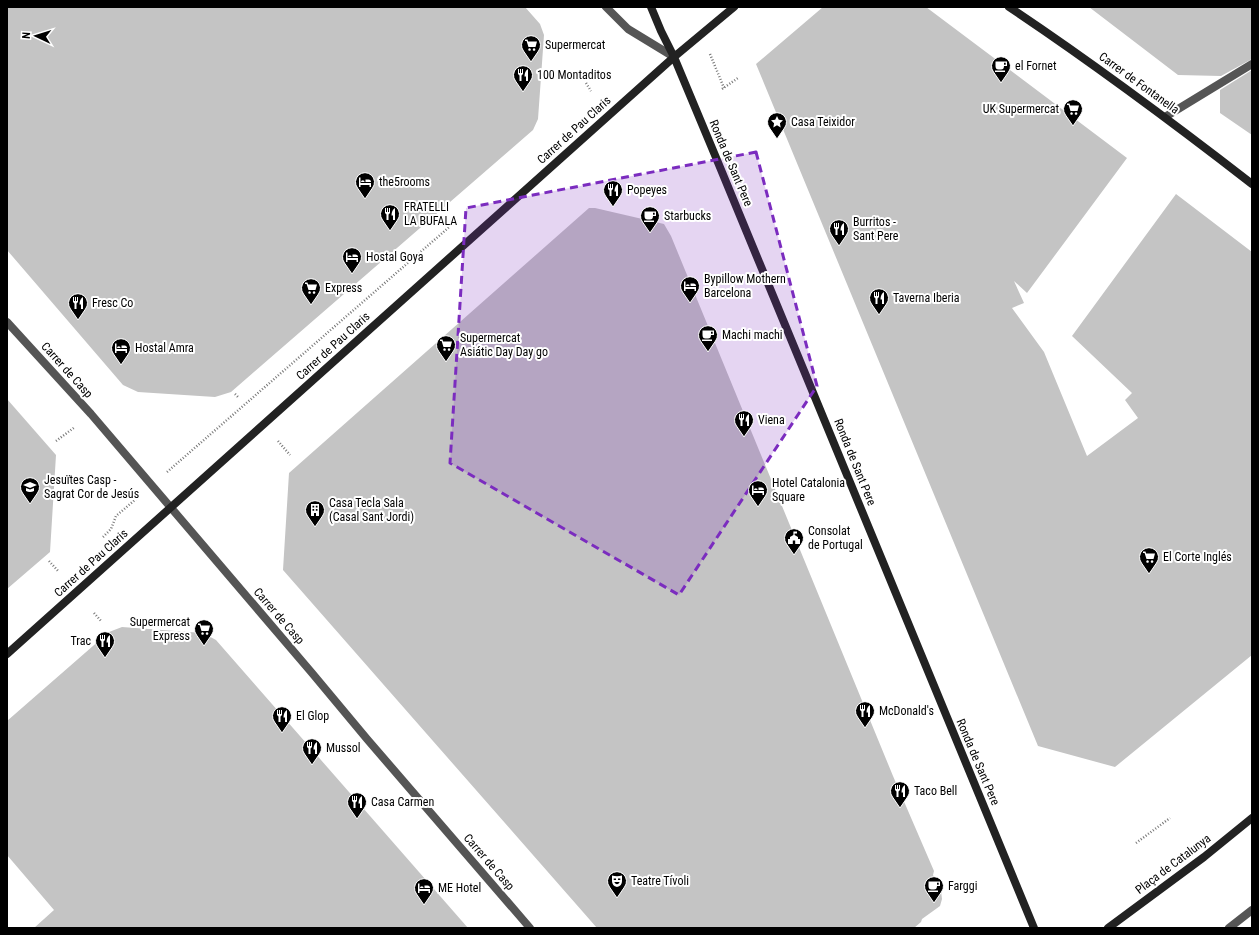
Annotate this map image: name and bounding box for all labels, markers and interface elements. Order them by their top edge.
north arrow [16,16,56,56]
text: N [20,31,33,39]
supermarket icon: Supermercat [520,34,542,62]
place label: Supermercat [545,38,606,52]
street label: Carrer de Fontanella [1096,49,1182,117]
cafe icon: el Fornet [990,55,1012,83]
place label: el Fornet [1015,59,1057,73]
restaurant icon: 100 Montaditos [512,64,534,92]
place label: 100 Montaditos [537,68,611,82]
street label: Carrer de Pau Claris [534,93,614,167]
supermarket icon: UK Supermercat [1062,98,1084,126]
place label: UK Supermercat [983,102,1059,116]
place icon: Casa Teixidor [766,111,788,139]
place label: Casa Teixidor [791,115,855,129]
street label: Ronda de Sant Pere [706,118,756,209]
hotel icon: the5rooms [354,171,376,199]
place label: the5rooms [379,175,430,189]
restaurant icon: Popeyes [602,179,624,207]
place label: Popeyes [627,183,667,197]
place label: FRATELLI LA BUFALA [404,200,457,228]
restaurant icon: FRATELLI LA BUFALA [379,203,401,231]
cafe icon: Starbucks [639,205,661,233]
place label: Starbucks [664,209,711,223]
place label: Burritos - Sant Pere [853,215,899,243]
restaurant icon: Burritos - Sant Pere [828,218,850,246]
hotel icon: Hostal Goya [341,246,363,274]
place label: Hostal Goya [366,250,424,264]
place label: Bypillow Mothern Barcelona [704,272,786,300]
hotel icon: Bypillow Mothern Barcelona [679,275,701,303]
supermarket icon: Express [300,277,322,305]
place label: Express [325,281,362,295]
restaurant icon: Taverna Iberia [868,287,890,315]
place label: Taverna Iberia [893,291,960,305]
restaurant icon: Fresc Co [67,292,89,320]
place label: Fresc Co [92,296,133,310]
street label: Carrer de Pau Claris [293,309,373,383]
cafe icon: Machi machi [697,324,719,352]
place label: Machi machi [722,328,783,342]
place label: Supermercat Asiátic Day Day go [460,331,548,359]
supermarket icon: Supermercat Asiátic Day Day go [435,334,457,362]
hotel icon: Hostal Amra [110,337,132,365]
street label: Carrer de Casp [38,339,96,401]
place label: Hostal Amra [135,341,194,355]
restaurant icon: Viena [733,409,755,437]
place label: Viena [758,413,785,427]
street label: Ronda de Sant Pere [831,417,879,508]
place label: Jesuïtes Casp - Sagrat Cor de Jesús [44,473,139,501]
school or university icon: Jesuïtes Casp - Sagrat Cor de Jesús [19,476,41,504]
place label: Hotel Catalonia Square [772,476,845,504]
hotel icon: Hotel Catalonia Square [747,479,769,507]
place label: Casa Tecla Sala (Casal Sant Jordi) [329,496,414,524]
building icon: Casa Tecla Sala (Casal Sant Jordi) [304,499,326,527]
place label: Consolat de Portugal [808,524,863,552]
street label: Carrer de Pau Claris [51,526,131,600]
public building icon: Consolat de Portugal [783,527,805,555]
supermarket icon: El Corte Inglés [1138,546,1160,574]
place label: El Corte Inglés [1163,550,1232,564]
street label: Carrer de Casp [251,585,307,647]
place label: Supermercat Express [130,615,190,643]
supermarket icon: Supermercat Express [193,618,215,646]
restaurant icon: Trac [94,630,116,658]
place label: Trac [70,634,91,648]
restaurant icon: McDonald's [854,700,876,728]
place label: McDonald's [879,704,934,718]
restaurant icon: El Glop [271,705,293,733]
place label: El Glop [296,709,329,723]
street label: Ronda de Sant Pere [953,717,1003,808]
restaurant icon: Mussol [301,737,323,765]
place label: Mussol [326,741,361,755]
restaurant icon: Taco Bell [889,780,911,808]
place label: Taco Bell [914,784,957,798]
restaurant icon: Casa Carmen [346,791,368,819]
place label: Casa Carmen [371,795,434,809]
street label: Carrer de Casp [461,831,517,893]
street label: Plaça de Catalunya [1133,831,1214,897]
theatre icon: Teatre Tívoli [606,870,628,898]
place label: Teatre Tívoli [631,874,689,888]
cafe icon: Farggi [923,875,945,903]
hotel icon: ME Hotel [413,877,435,905]
place label: Farggi [948,879,977,893]
place label: ME Hotel [438,881,481,895]

